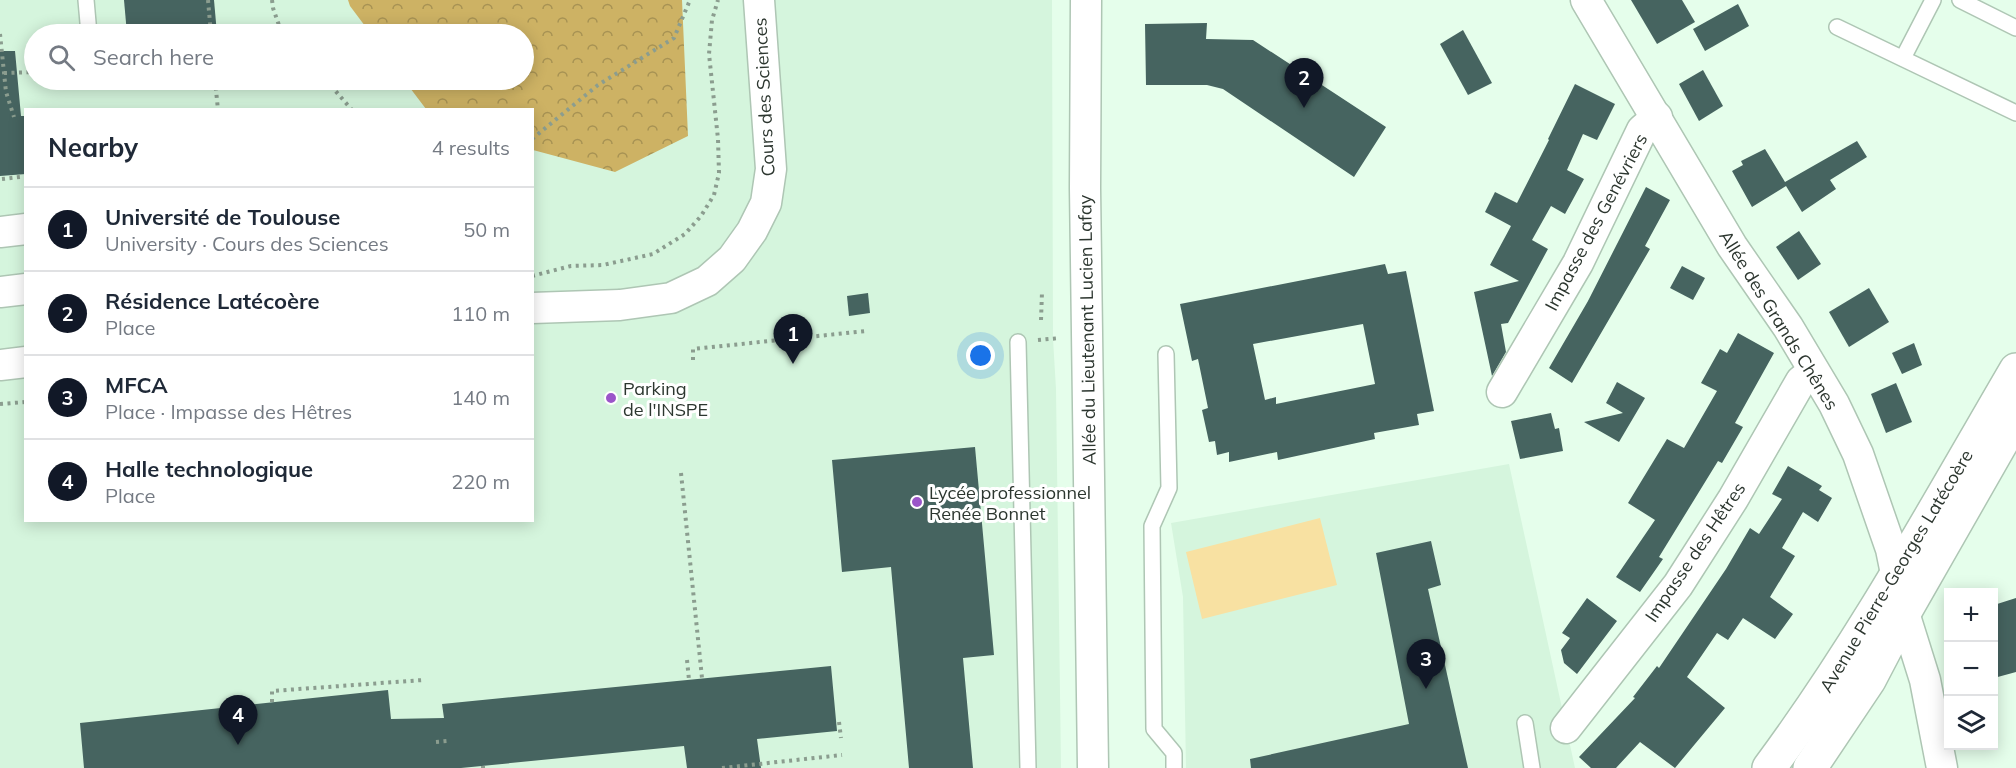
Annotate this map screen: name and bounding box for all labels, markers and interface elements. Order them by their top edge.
street label: Cours des Sciences [748,17,780,177]
search box [24,24,534,90]
icon: search [45,41,78,74]
text: Search here [93,43,214,71]
pin: 2 [1284,58,1324,108]
street label: Impasse des Genévriers [1540,129,1653,315]
text: Nearby [48,131,138,164]
text: 4 results [432,135,510,160]
street label: Allée du Lieutenant Lucien Lafay [1073,194,1101,465]
text: Université de Toulouse [105,203,340,231]
text: 1 [62,217,74,242]
text: 50 m [463,217,510,242]
street label: Allée des Grands Chênes [1714,226,1844,414]
text: University · Cours des Sciences [105,231,389,256]
text: Résidence Latécoère [105,287,320,315]
text: 2 [62,301,74,326]
text: 110 m [451,301,510,326]
pin: 1 [774,314,812,364]
text: Place [105,315,155,340]
your location [966,341,995,370]
text: MFCA [105,371,168,399]
place label: Parking de l'INSPE [623,377,708,421]
text: 3 [62,385,74,410]
text: 140 m [451,385,510,410]
marker: Parking de l'INSPE [604,391,618,405]
text: Place · Impasse des Hêtres [105,399,352,424]
street label: Avenue Pierre-Georges Latécoère [1814,445,1978,697]
text: Halle technologique [105,455,313,483]
text: 4 [62,469,74,494]
text: 220 m [451,469,510,494]
street label: Impasse des Hêtres [1640,478,1750,626]
place label: Lycée professionnel Renée Bonnet [929,481,1091,525]
text: Place [105,483,155,508]
marker: Lycée professionnel Renée Bonnet [910,495,924,509]
map controls [1944,588,1998,750]
button: + [1944,588,1998,642]
pin: 3 [1406,640,1446,689]
button: − [1944,642,1998,696]
pin: 4 [218,696,258,745]
button: layers [1944,696,1998,750]

